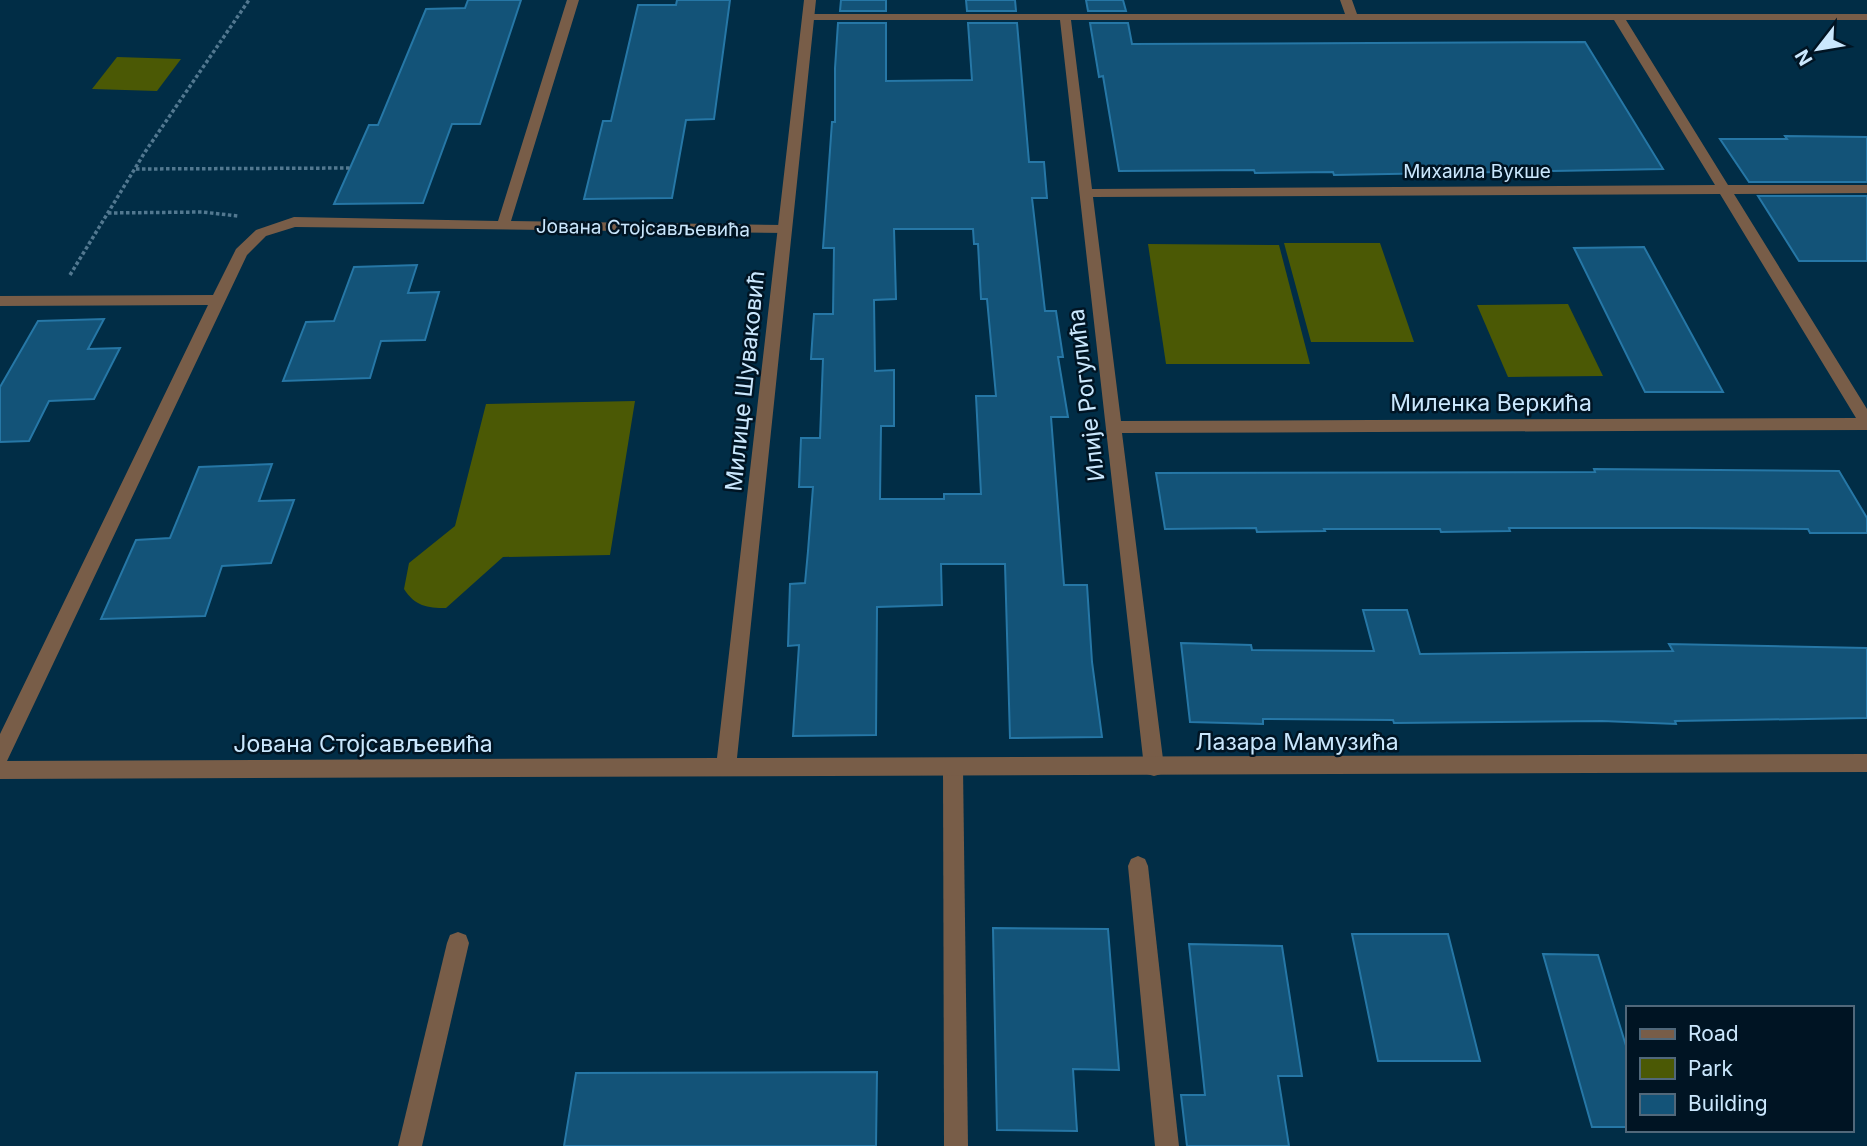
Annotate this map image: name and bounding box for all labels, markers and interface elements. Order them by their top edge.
north arrow [1783,14,1853,84]
text: N [1790,45,1817,70]
street label: Михаила Вукше [1403,160,1551,183]
street label: Јована Стојсављевића [536,215,750,241]
street label: Милице Шуваковић [719,269,771,493]
street label: Илије Рогулића [1062,307,1110,483]
street label: Миленка Веркића [1390,389,1592,417]
street label: Лазара Мамузића [1195,728,1399,756]
street label: Јована Стојсављевића [233,730,493,758]
legend [1626,1006,1853,1132]
text: Road [1688,1021,1739,1046]
text: Park [1688,1056,1733,1081]
text: Building [1688,1091,1768,1116]

